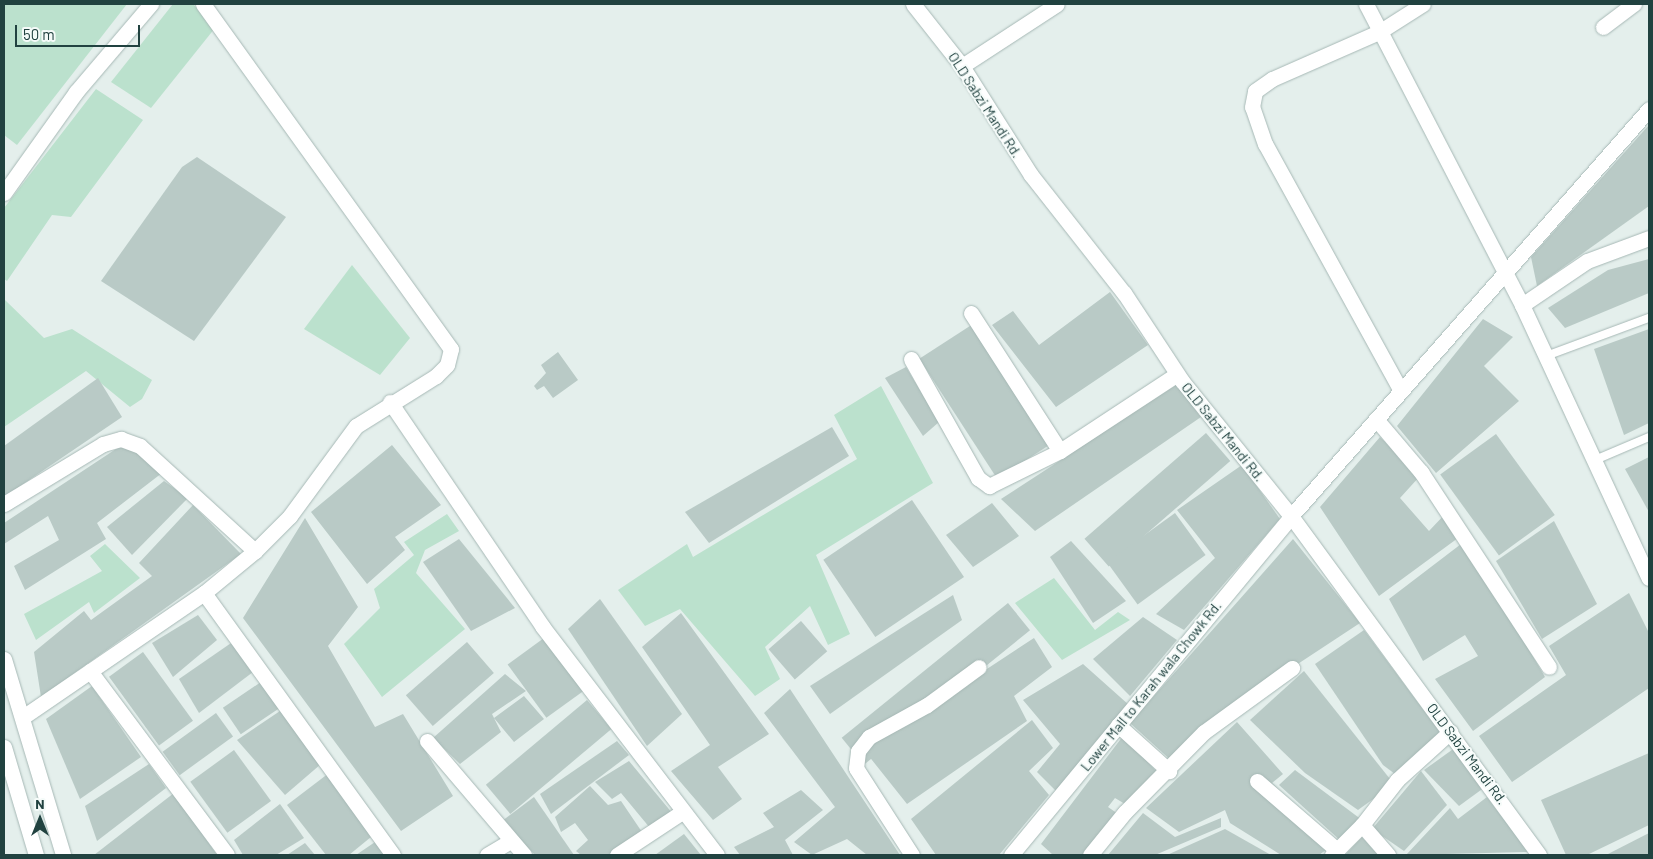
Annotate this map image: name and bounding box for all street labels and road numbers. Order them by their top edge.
street label: OLD Sabzi Mandi Rd. [945,49,1025,161]
street label: OLD Sabzi Mandi Rd. [1178,379,1268,485]
street label: Lower Mall to Karah wala Chowk Rd. [1077,598,1225,774]
street label: OLD Sabzi Mandi Rd. [1423,700,1511,808]

